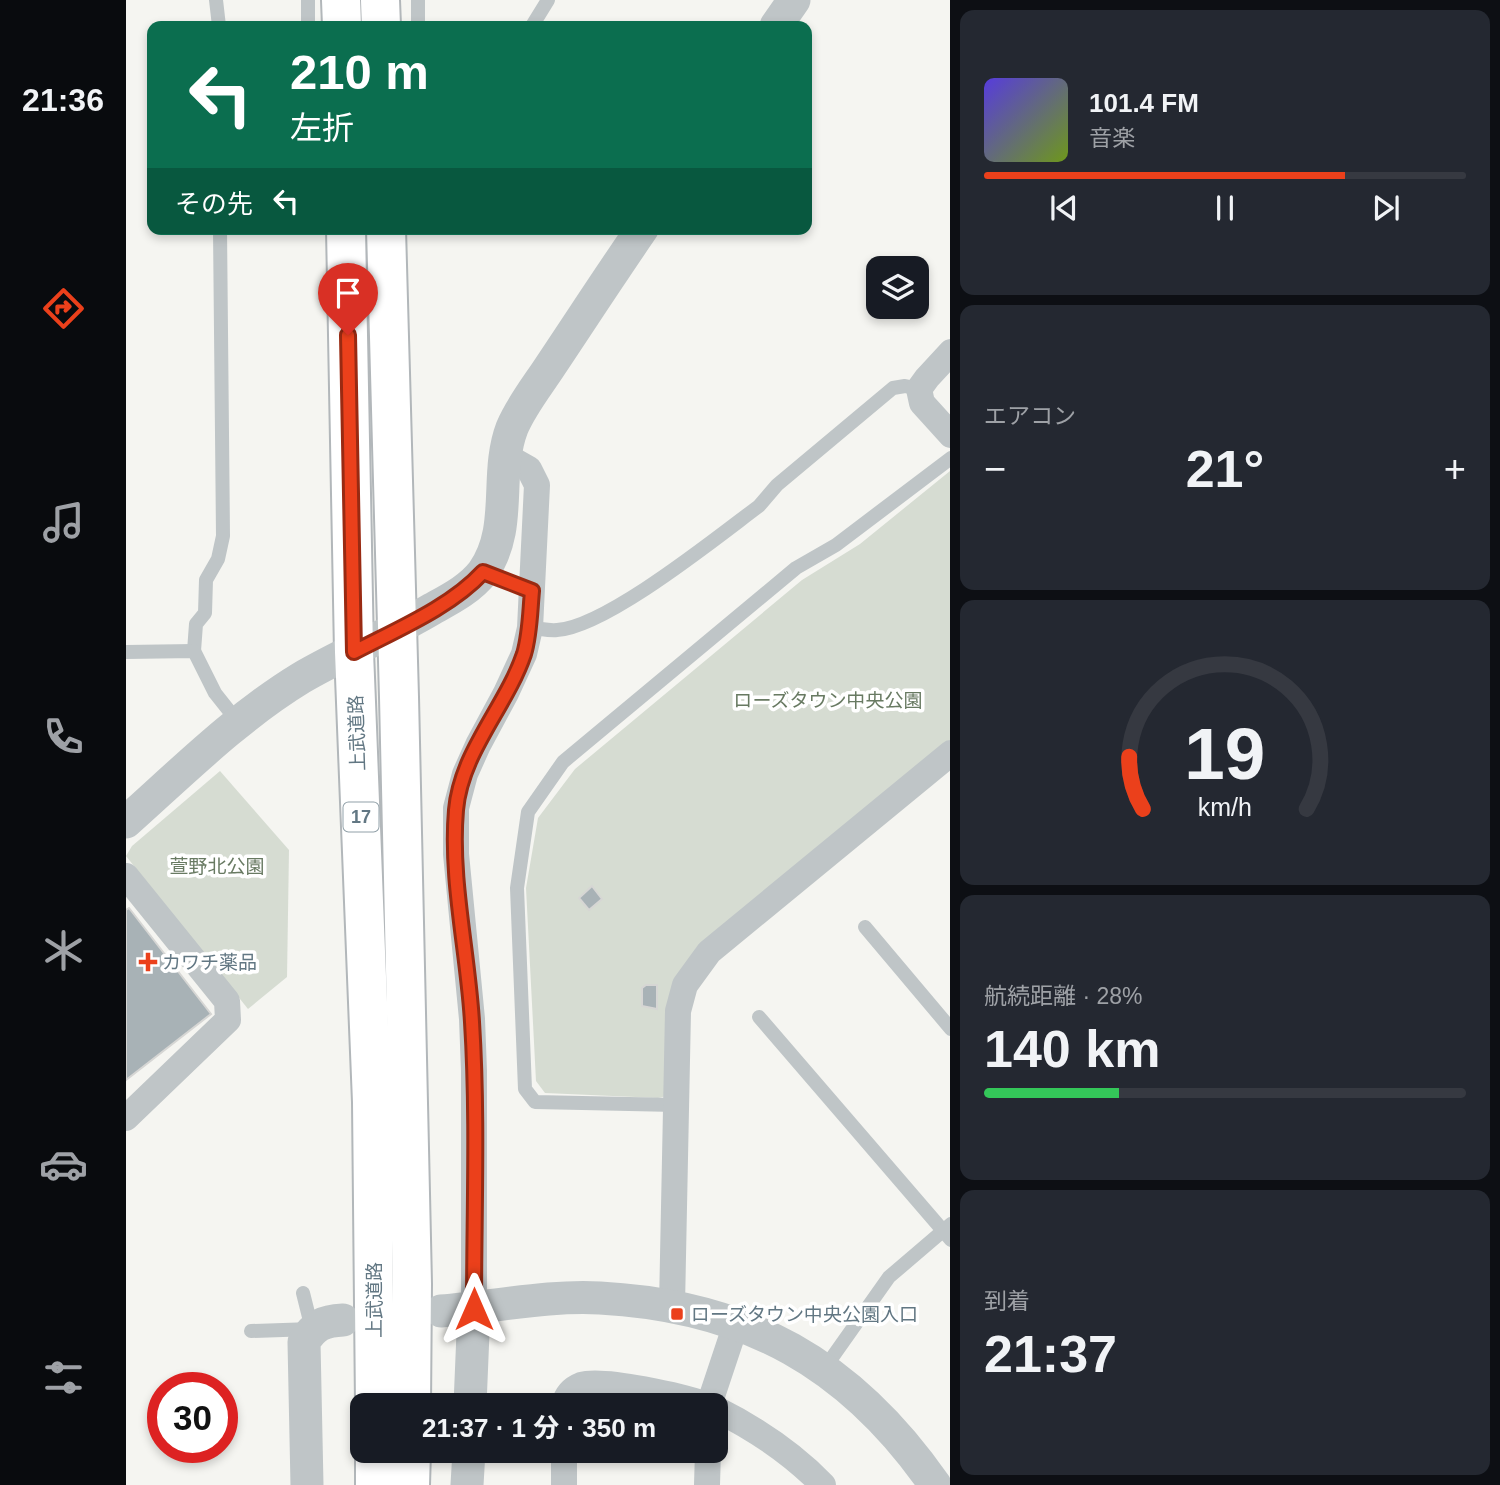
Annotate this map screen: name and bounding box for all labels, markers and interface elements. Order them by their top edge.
text: 210 m [290,45,429,99]
icon: left [175,49,266,140]
text: 21:36 [22,82,104,118]
text: 101.4 FM [1089,88,1199,118]
text: 左折 [290,110,354,146]
text: 音楽 [1089,125,1135,151]
icon: left [267,182,305,220]
text: その先 [175,189,253,219]
icon: previous [1045,189,1083,227]
icon: pause [1206,189,1244,227]
icon: next [1367,189,1405,227]
map controls [866,256,929,319]
button: layers [866,256,929,319]
pin [318,263,378,335]
icon: arrive [329,274,367,312]
icon: directions [39,284,88,333]
text: エアコン [984,403,1076,429]
text: 21° [1186,440,1264,498]
text: − [984,448,1006,490]
text: + [1444,448,1466,490]
icon: music [39,498,88,547]
park label: ローズタウン中央公園 [733,690,923,711]
street label: 上武道路 [345,695,369,771]
icon: phone [39,712,88,761]
text: 19 [1185,713,1265,794]
text: km/h [1198,792,1252,820]
road number: 17 [344,802,378,832]
park label: 萱野北公園 [169,856,265,877]
icon: climate [39,926,88,975]
place label: カワチ薬品 [162,952,257,973]
marker: カワチ薬品 [140,954,156,970]
text: 航続距離 · 28% [984,983,1142,1009]
text: 140 km [984,1020,1160,1078]
icon: car [39,1140,88,1189]
street label: 上武道路 [364,1262,385,1338]
position arrow [437,1272,511,1346]
text: 到着 [984,1288,1030,1314]
place label: ローズタウン中央公園入口 [691,1304,918,1325]
marker: ローズタウン中央公園入口 [669,1306,685,1322]
text: 21:37 [984,1325,1117,1383]
icon: filters [39,1353,88,1402]
speed limit sign: 30 [147,1372,238,1463]
text: 21:37 · 1 分 · 350 m [422,1413,656,1443]

